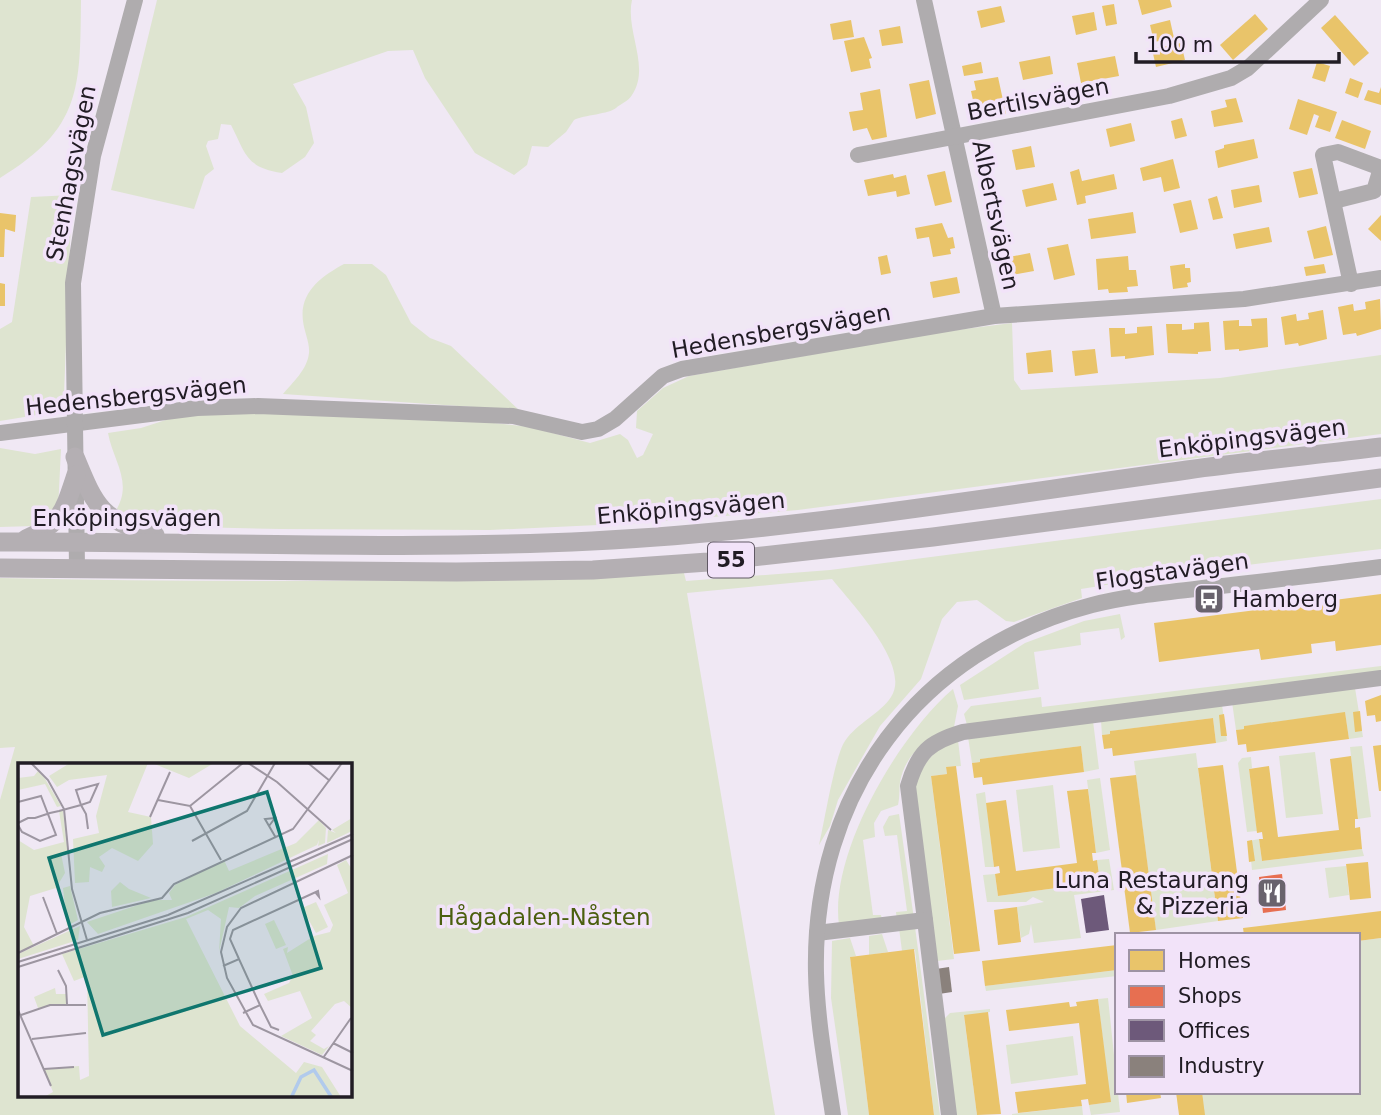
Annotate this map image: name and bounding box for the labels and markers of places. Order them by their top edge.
bus stop icon: Hamberg [1192,582,1226,616]
place label: Hamberg [1232,586,1338,612]
place label: Luna Restaurang & Pizzeria [1055,867,1249,919]
restaurant icon: Luna Restaurang & Pizzeria [1255,876,1289,910]

